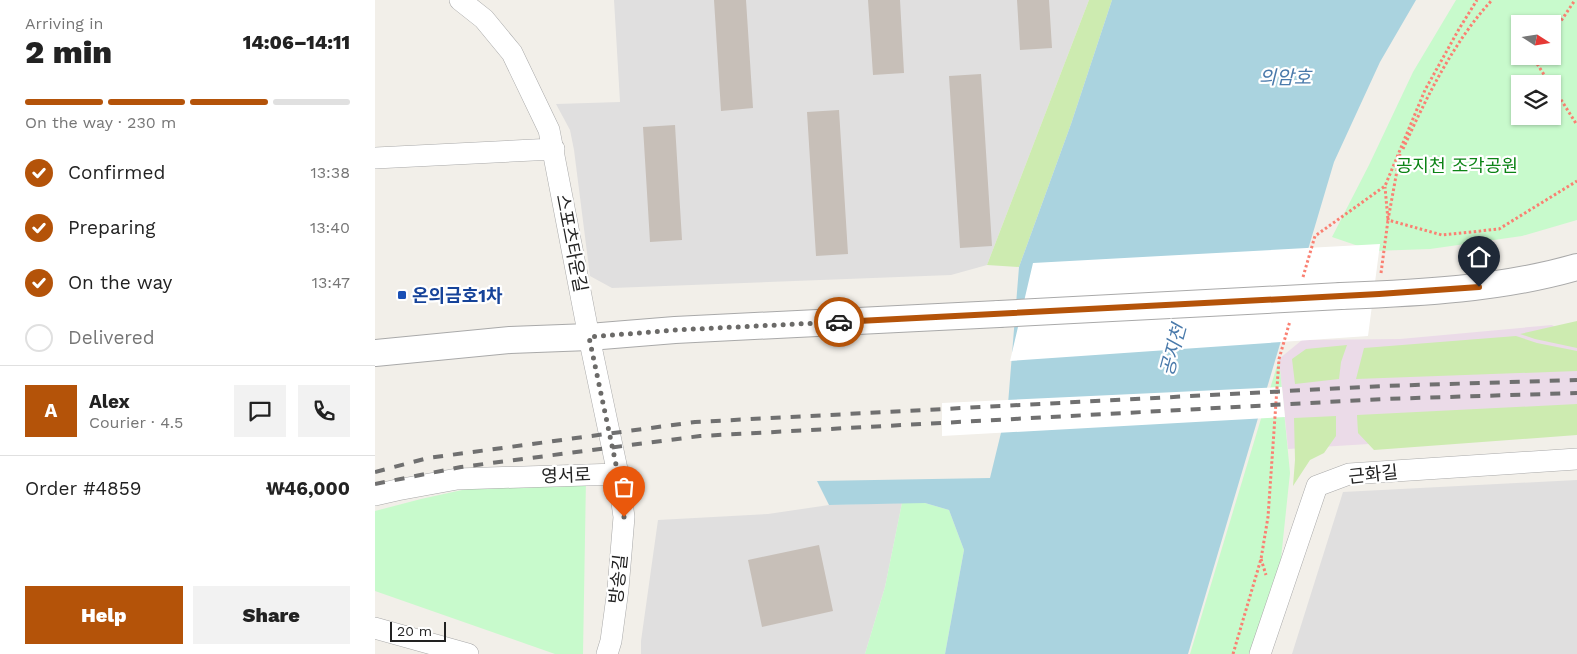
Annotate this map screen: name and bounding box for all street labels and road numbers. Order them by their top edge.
street label: 스포츠타운길 [552,192,592,294]
street label: 근화길 [1347,461,1399,487]
street label: 영서로 [541,464,591,486]
street label: 방송길 [605,553,631,605]

